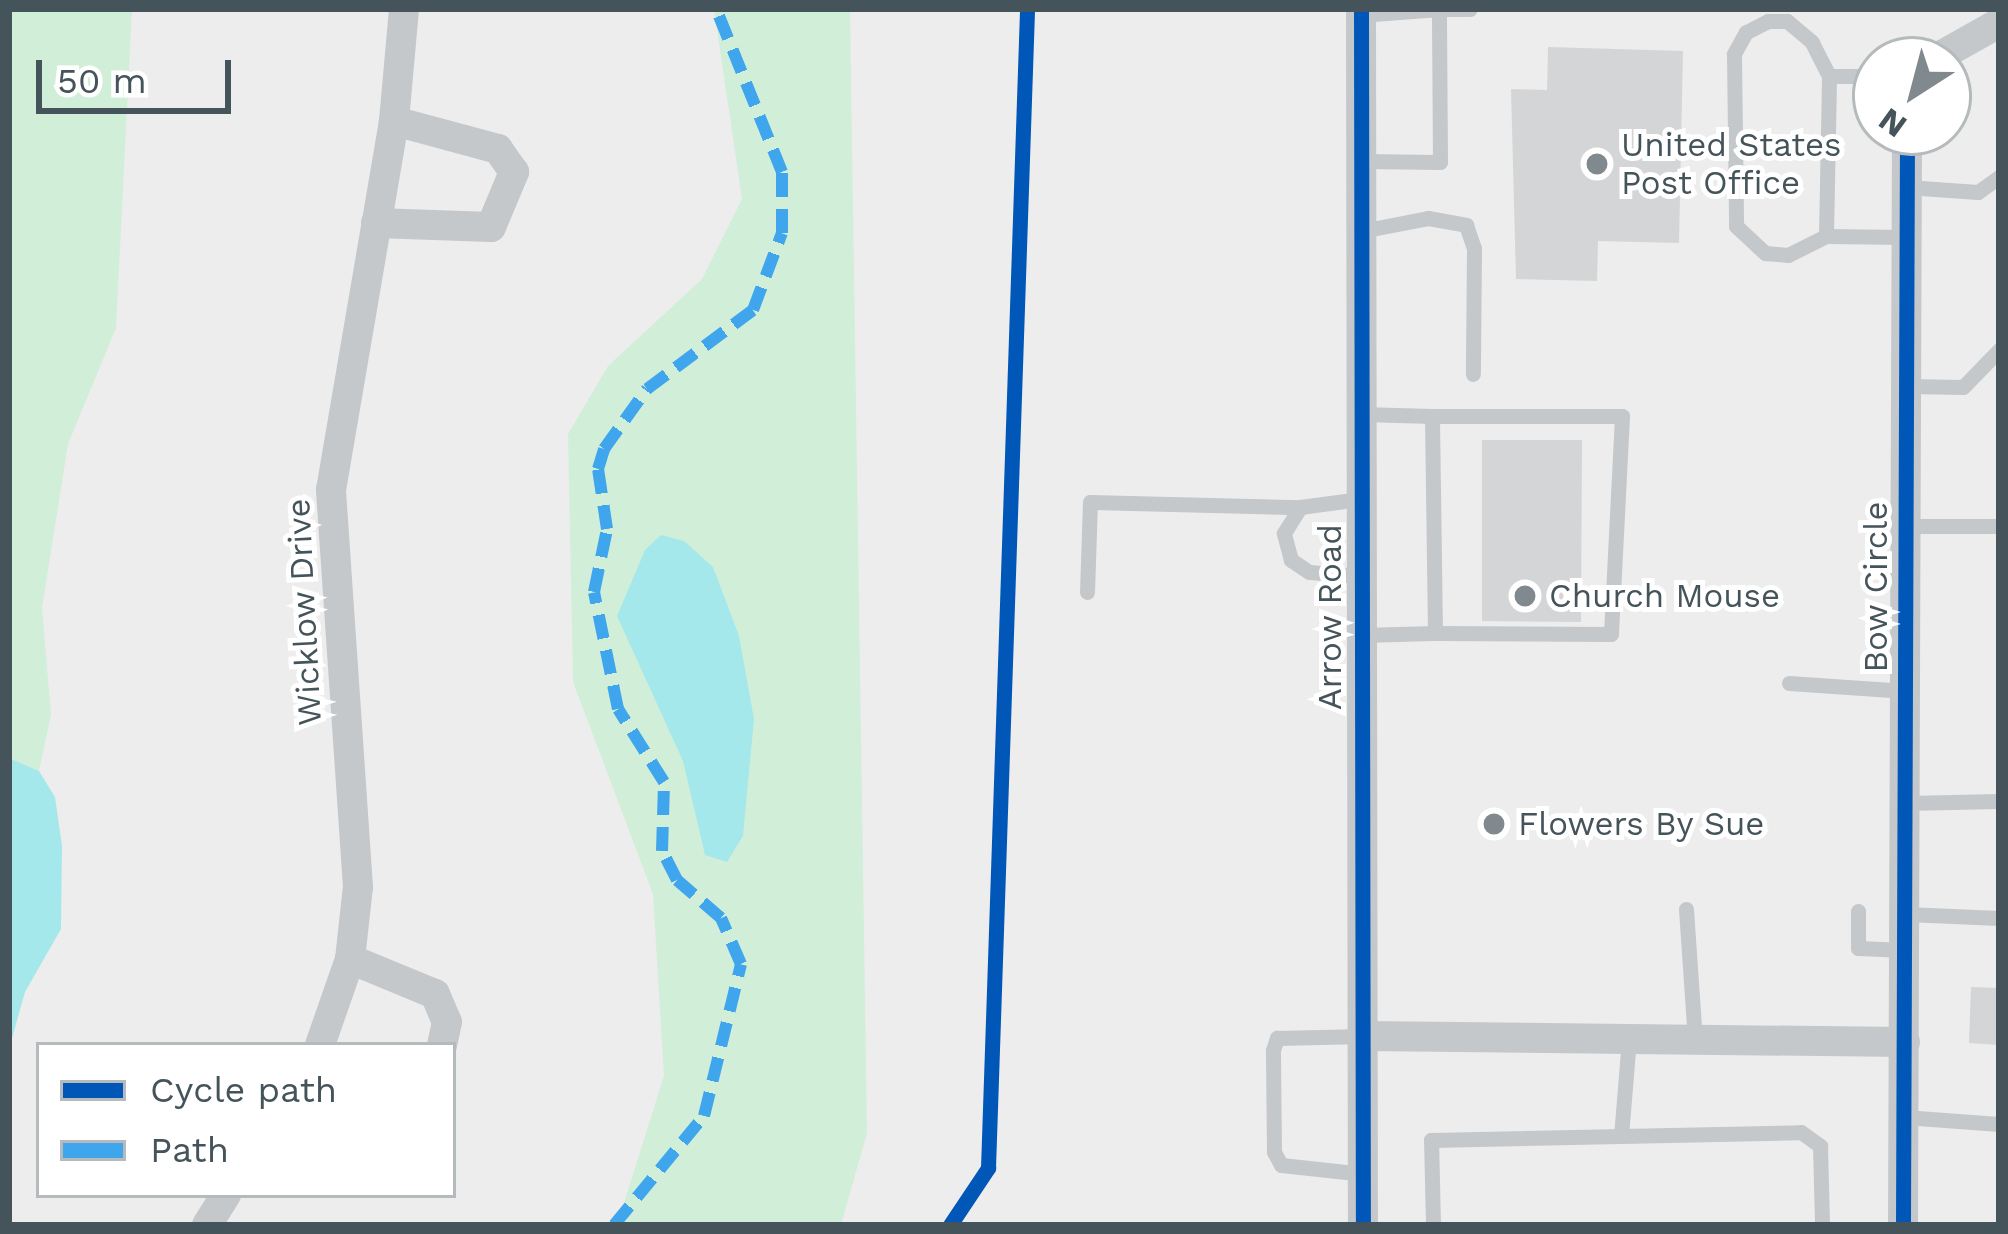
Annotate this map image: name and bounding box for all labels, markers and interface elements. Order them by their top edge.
scale bar [42,36,237,110]
north arrow [1852,36,1972,156]
text: 50 m [57,60,147,102]
text: N [1871,100,1914,146]
place label: United States Post Office [1621,125,1841,203]
marker: United States Post Office [1584,151,1610,177]
street label: Wicklow Drive [278,497,330,727]
street label: Bow Circle [1856,501,1896,673]
street label: Arrow Road [1310,524,1350,710]
place label: Church Mouse [1549,576,1780,616]
marker: Church Mouse [1512,583,1538,609]
place label: Flowers By Sue [1518,804,1765,844]
marker: Flowers By Sue [1481,811,1507,837]
legend [36,1042,456,1198]
text: Cycle path [150,1069,337,1111]
text: Path [150,1129,229,1171]

